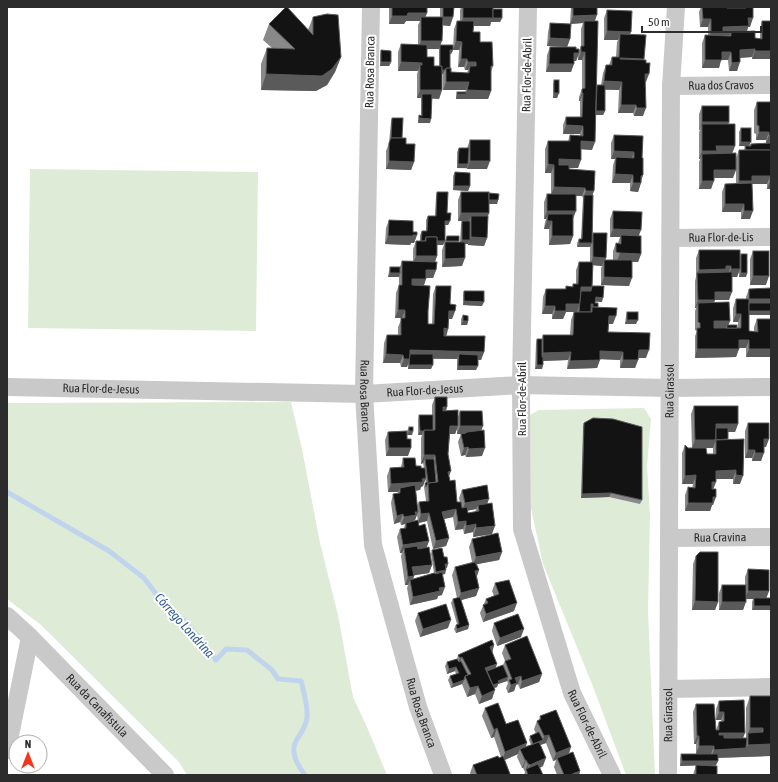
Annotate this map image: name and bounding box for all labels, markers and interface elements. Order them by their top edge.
scale bar [642,8,761,34]
text: 50 m [648,15,670,29]
street label: Rua Rosa Branca [362,36,378,108]
street label: Rua Flor-de-Abril [519,37,535,112]
street label: Rua dos Cravos [688,78,754,93]
street label: Rua Flor-de-Lis [688,230,754,245]
street label: Rua Rosa Branca [357,359,373,433]
street label: Rua Flor-de-Abril [515,361,529,436]
street label: Rua Girassol [663,363,677,418]
street label: Rua Flor-de-Jesus [62,381,140,397]
street label: Rua Flor-de-Jesus [386,381,464,400]
street label: Rua Cravina [694,530,746,545]
water label: Córrego Londrina [152,590,217,661]
street label: Rua da Canafistula [63,671,131,740]
street label: Rua Rosa Branca [403,676,439,750]
street label: Rua Flor-de-Abril [565,687,610,761]
street label: Rua Girassol [661,687,675,742]
north arrow [8,734,48,774]
text: N [25,738,31,750]

